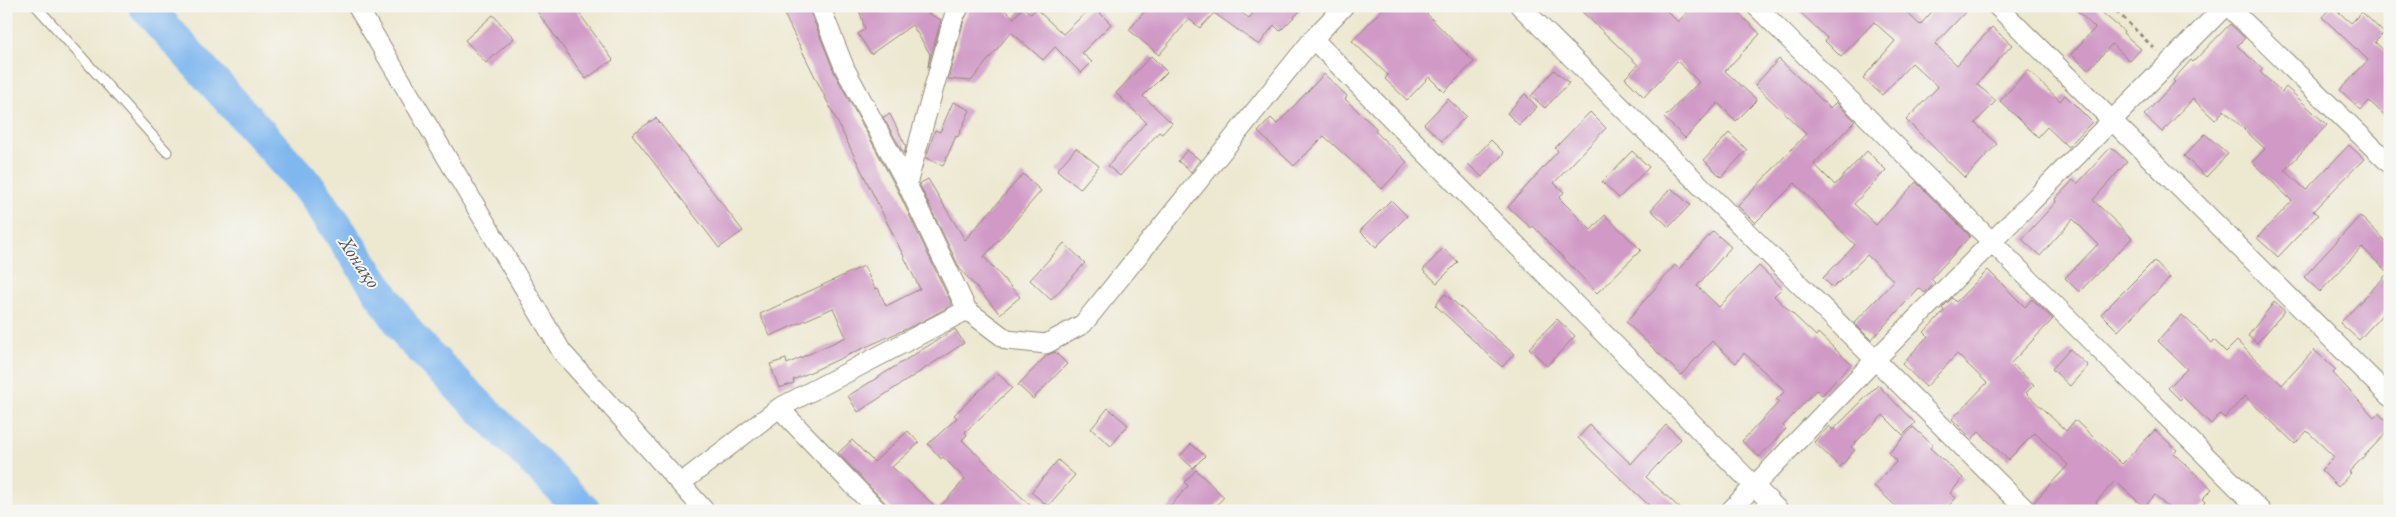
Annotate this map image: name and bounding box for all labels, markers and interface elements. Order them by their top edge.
water label: Хонақо [332,229,387,293]

